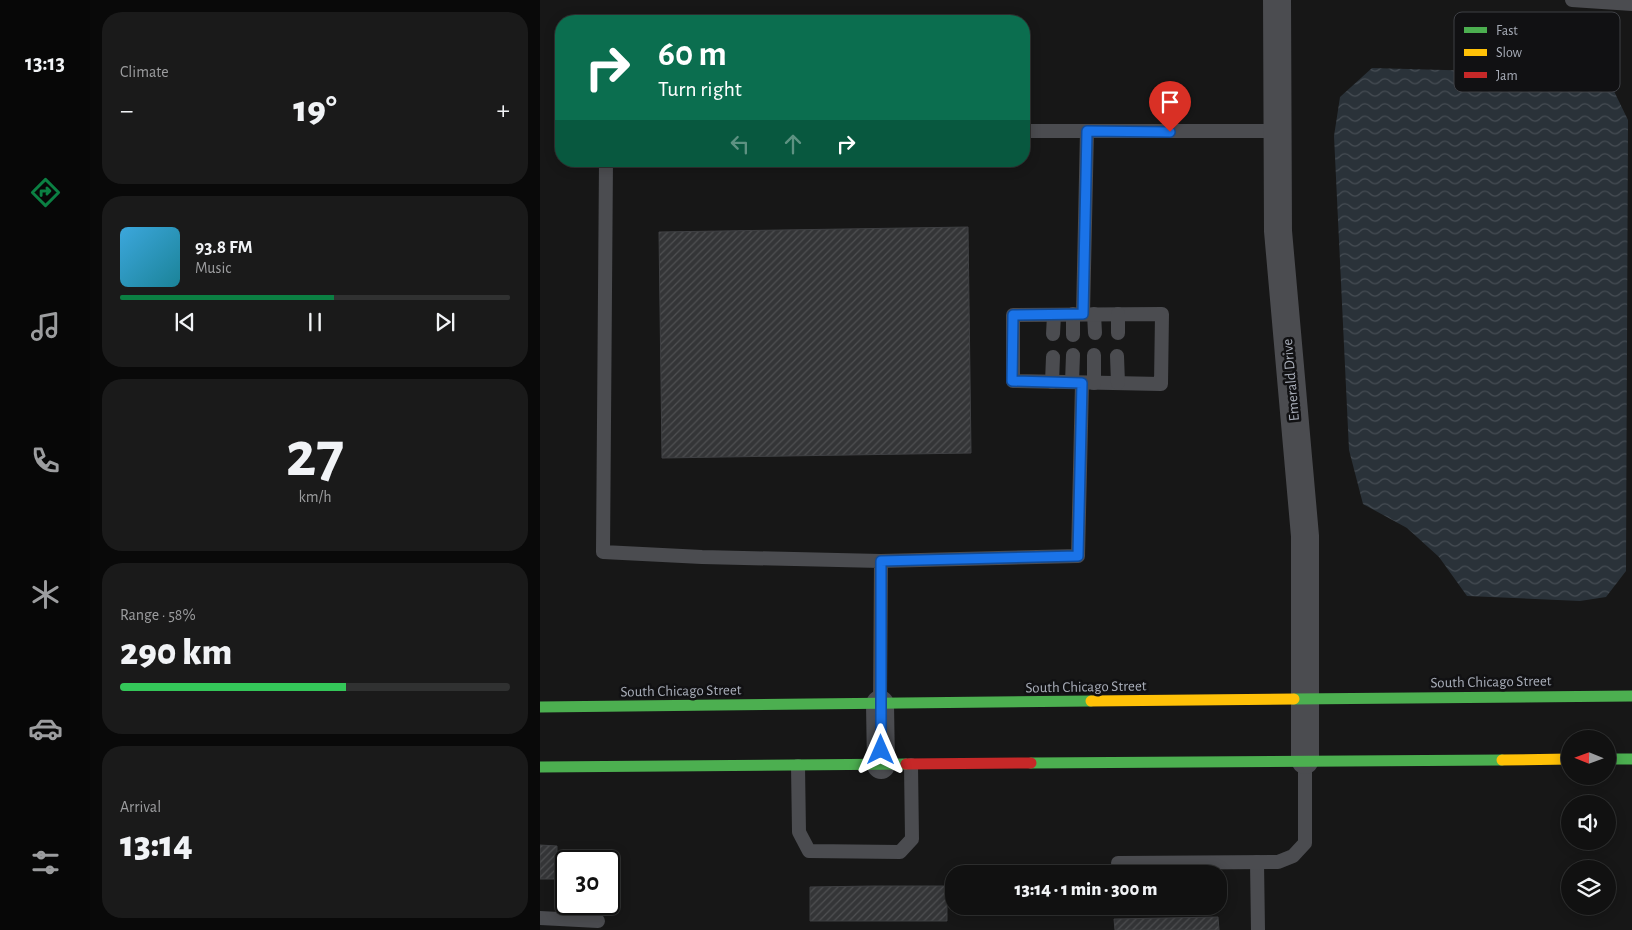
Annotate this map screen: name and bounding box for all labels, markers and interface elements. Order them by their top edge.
legend [1454,12,1620,92]
text: Fast [1496,24,1518,38]
icon: right [575,35,640,100]
text: 60 m [658,37,727,72]
text: Slow [1496,46,1523,60]
text: 13:13 [25,52,65,74]
text: Climate [120,64,169,80]
text: Jam [1496,69,1518,83]
text: Turn right [658,78,742,100]
pin [1149,81,1191,132]
icon: arrive [1156,88,1184,116]
text: 19° [293,91,337,129]
text: − [120,97,133,125]
text: + [497,97,510,125]
icon: left [726,130,754,158]
icon: ahead [779,130,807,158]
icon: right [832,130,860,158]
icon: directions [28,175,63,210]
text: 93.8 FM [195,238,253,257]
text: Music [195,260,231,276]
icon: previous [171,308,199,336]
icon: pause [301,308,329,336]
icon: next [431,308,459,336]
icon: music [28,309,63,344]
street label: Emerald Drive [1280,338,1302,422]
text: 27 [286,423,344,488]
icon: phone [28,443,63,478]
text: km/h [298,489,332,505]
icon: climate [28,577,63,612]
text: Range · 58% [120,607,196,623]
text: 290 km [120,634,232,672]
street label: South Chicago Street [1430,673,1552,691]
street label: South Chicago Street [1025,678,1147,696]
street label: South Chicago Street [620,682,742,700]
icon: car [28,711,63,746]
position arrow [854,723,906,775]
north arrow [1561,730,1616,785]
map controls [1561,730,1616,915]
button: sound [1561,795,1616,850]
text: Arrival [120,799,161,815]
text: 13:14 [120,826,193,864]
icon: filters [28,845,63,880]
speed limit sign: 30 [555,850,620,915]
button: layers [1561,860,1616,915]
text: 13:14 · 1 min · 300 m [1015,880,1157,899]

